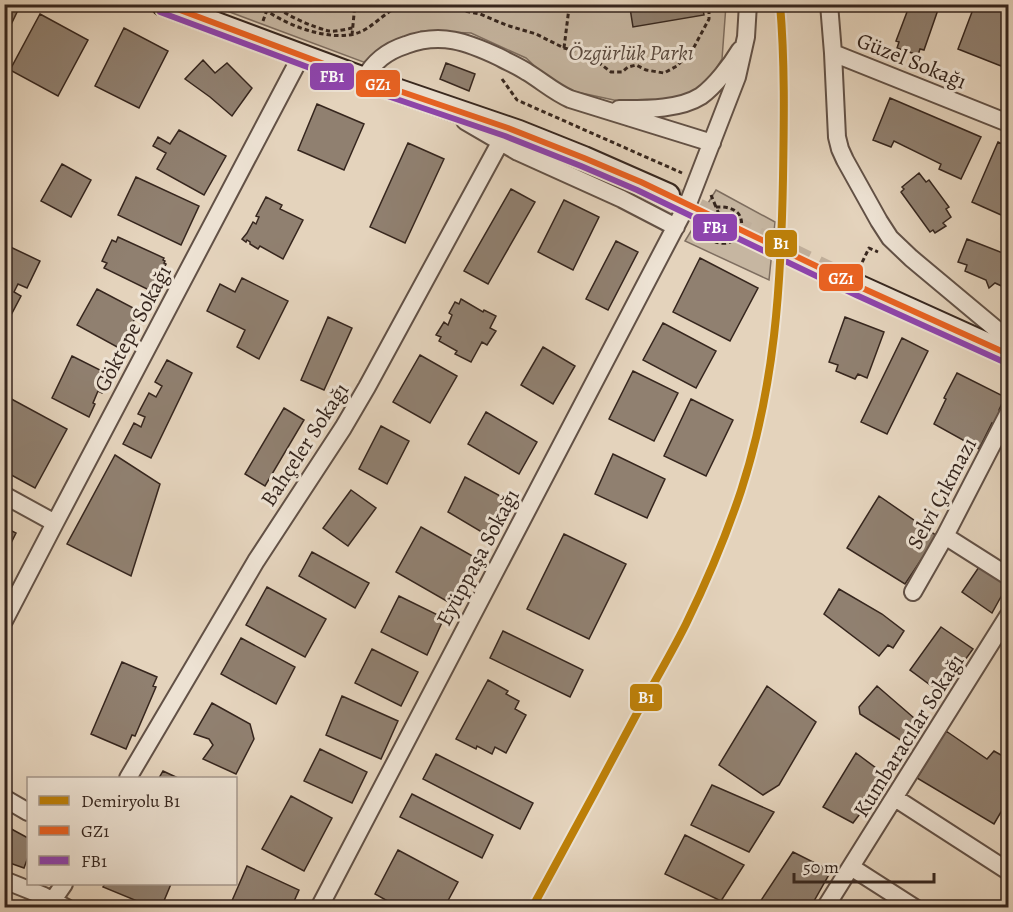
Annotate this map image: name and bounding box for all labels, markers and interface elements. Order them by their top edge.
street label: Güzel Sokağı [852,25,971,97]
park label: Özgürlük Parkı [568,38,694,68]
line badge: FB1 [309,62,355,91]
text: FB1 [320,66,344,88]
line badge: GZ1 [355,69,401,98]
text: GZ1 [365,74,391,96]
line badge: FB1 [692,213,738,242]
text: FB1 [703,217,727,239]
line badge: B1 [764,229,798,258]
text: B1 [773,233,789,255]
street label: Göktepe Sokağı [87,260,179,397]
line badge: GZ1 [818,263,864,292]
text: GZ1 [828,268,854,290]
street label: Bahçeler Sokağı [254,377,356,512]
street label: Selvi Çıkmazı [900,432,984,555]
street label: Eyüppaşa Sokağı [429,484,527,631]
street label: Kumbaracılar Sokağı [846,648,971,823]
line badge: B1 [629,683,663,712]
text: B1 [638,687,654,709]
legend [27,777,237,885]
text: Demiryolu B1 [81,789,180,813]
text: GZ1 [81,819,109,843]
scale bar [794,846,934,884]
text: FB1 [81,849,107,873]
text: 50 m [803,855,839,879]

